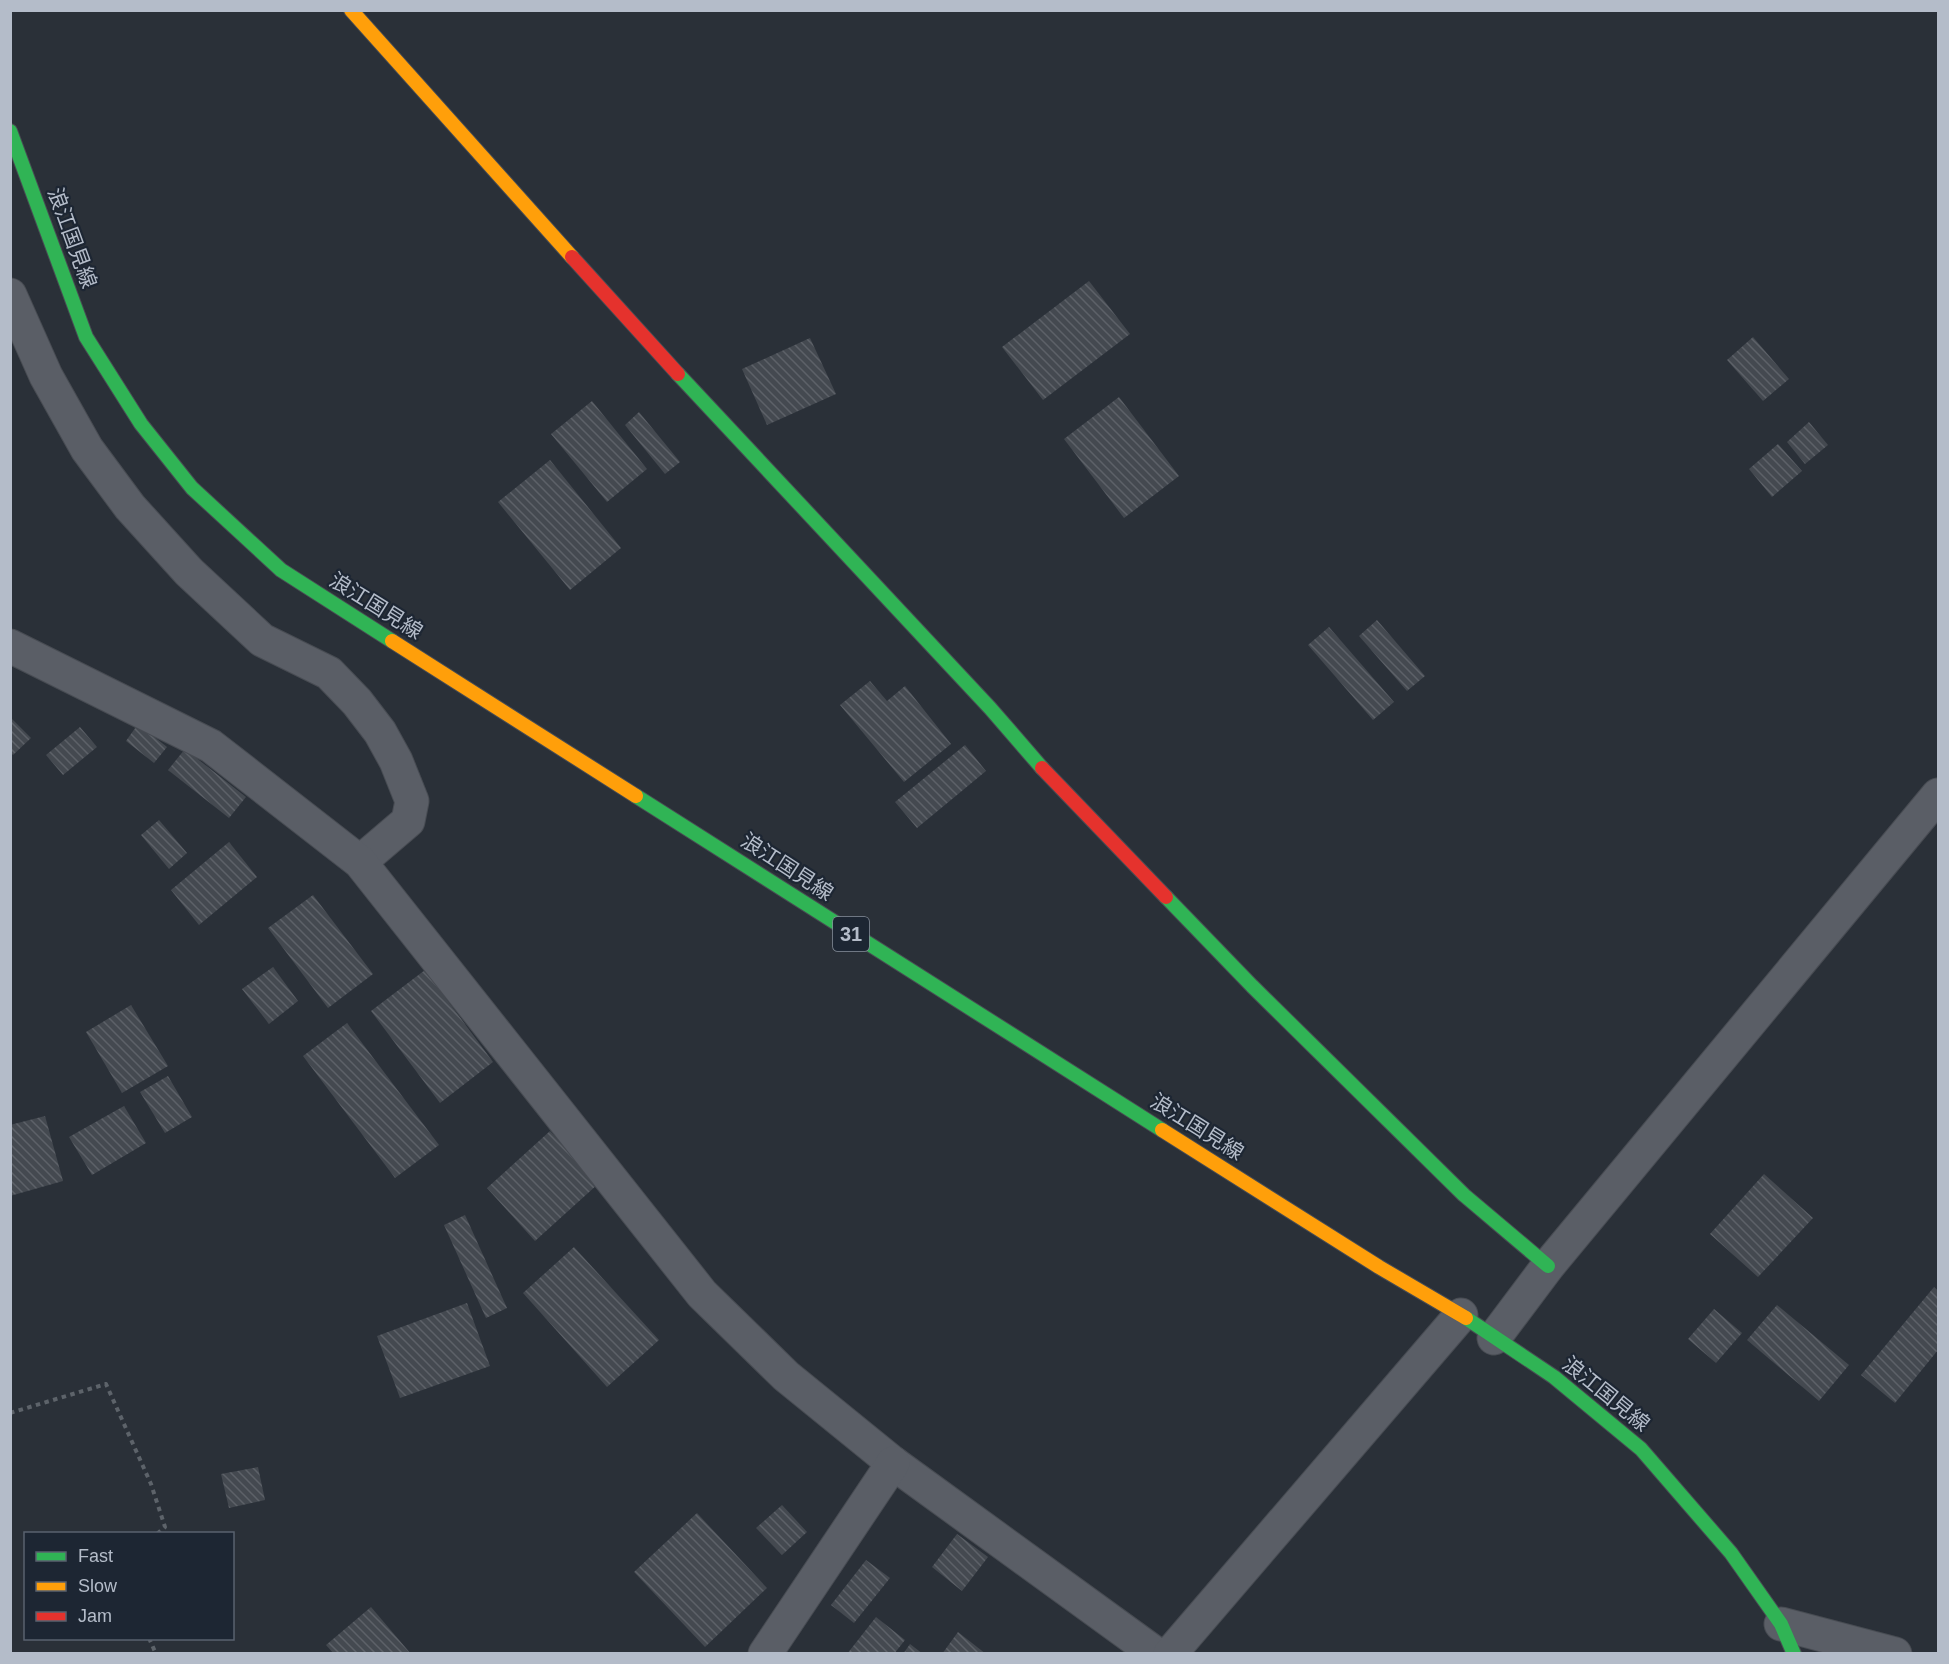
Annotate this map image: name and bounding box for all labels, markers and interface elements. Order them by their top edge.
street label: 浪江国見線 [44,185,101,291]
street label: 浪江国見線 [326,568,427,643]
street label: 浪江国見線 [737,828,838,905]
road number: 31 [833,917,869,951]
street label: 浪江国見線 [1147,1089,1248,1164]
street label: 浪江国見線 [1558,1352,1654,1436]
legend [24,1532,234,1640]
text: Fast [78,1546,113,1566]
text: Slow [78,1576,118,1596]
text: Jam [78,1606,112,1626]

